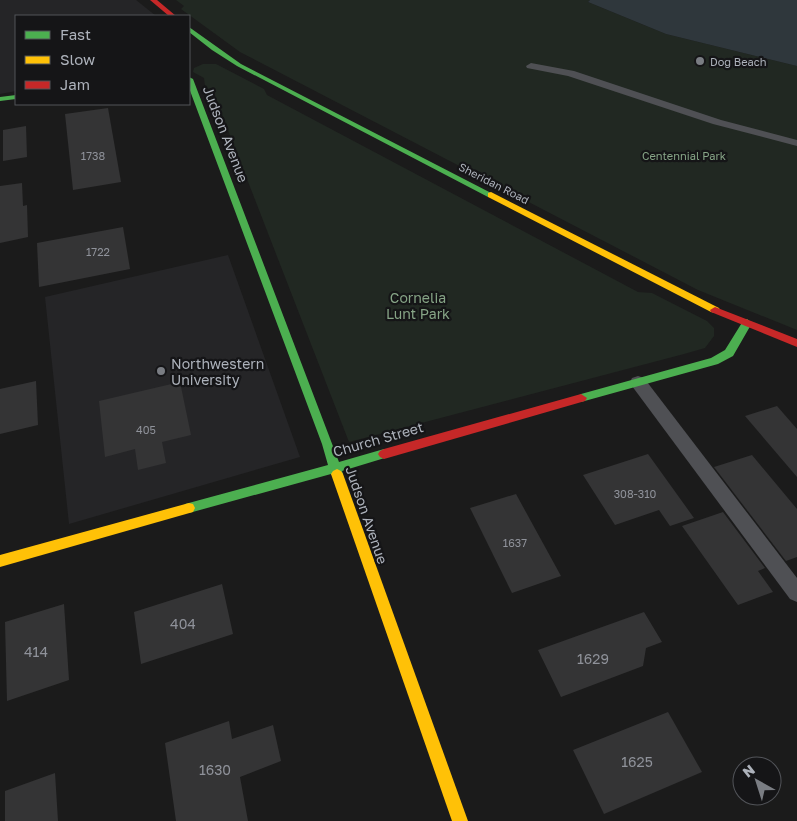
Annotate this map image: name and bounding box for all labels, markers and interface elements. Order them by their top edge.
legend [15,15,190,105]
text: Fast [60,25,91,43]
text: Slow [60,50,95,68]
marker: Dog Beach [694,55,706,67]
place label: Dog Beach [710,55,767,68]
text: Jam [60,75,90,93]
street label: Judson Avenue [200,83,252,185]
house number: 1738 [81,149,105,162]
park label: Centennial Park [642,149,726,162]
street label: Sheridan Road [457,160,531,206]
house number: 1722 [86,245,110,258]
park label: Cornelia Lunt Park [386,289,450,322]
place label: Northwestern University [171,355,264,388]
marker: Northwestern University [155,365,167,377]
street label: Church Street [331,418,425,460]
house number: 405 [136,423,156,436]
street label: Judson Avenue [342,464,392,566]
house number: 308-310 [614,487,657,500]
house number: 1637 [503,536,527,549]
house number: 404 [170,615,196,632]
house number: 414 [24,643,48,660]
house number: 1629 [577,650,609,667]
house number: 1625 [621,753,653,770]
north arrow [732,756,782,806]
house number: 1630 [199,761,231,778]
text: N [739,761,758,780]

